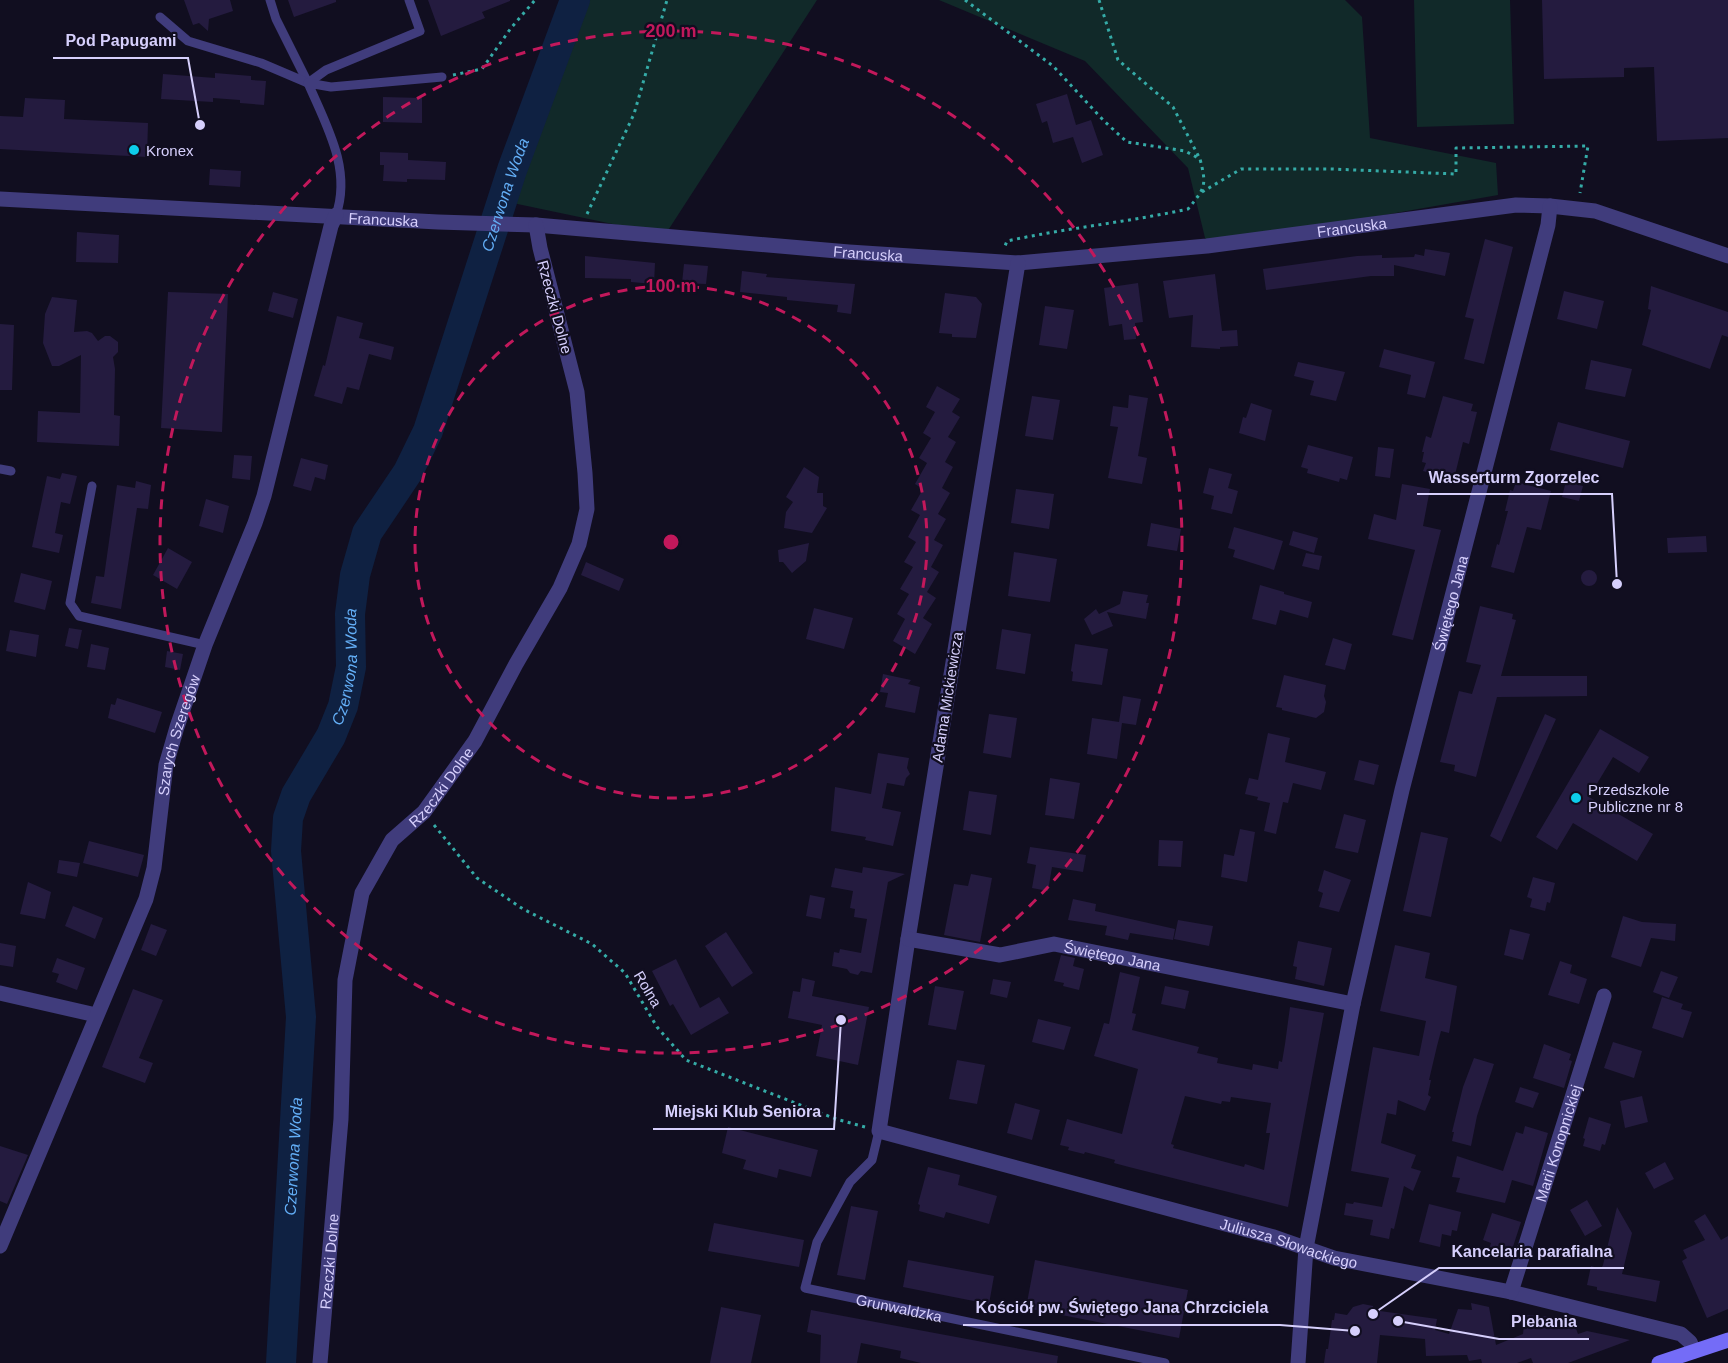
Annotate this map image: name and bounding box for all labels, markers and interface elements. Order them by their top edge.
text: 200 m [645,21,697,41]
callout: Pod Papugami [53,24,188,58]
text: Pod Papugami [65,32,177,49]
water label: Czerwona Woda [478,136,532,253]
place label: Kronex [146,142,194,159]
marker: Kronex [127,143,141,157]
street label: Francuska [348,209,420,229]
street label: Francuska [1316,214,1388,240]
street label: Francuska [832,242,904,264]
street label: Rzeczki Dolne [534,258,576,356]
text: 100 m [645,276,697,296]
callout: Wasserturm Zgorzelec [1417,460,1612,494]
text: Wasserturm Zgorzelec [1428,469,1600,486]
centre of rings [661,532,681,552]
street label: Świętego Jana [1430,553,1471,653]
water label: Czerwona Woda [328,607,360,728]
street label: Adama Mickiewicza [928,630,966,763]
street label: Szarych Szeregów [154,672,203,797]
street label: Rzeczki Dolne [405,744,476,830]
place label: Przedszkole Publiczne nr 8 [1588,781,1683,815]
marker: Przedszkole Publiczne nr 8 [1569,791,1583,805]
street label: Świętego Jana [1062,938,1163,974]
street label: Rolna [631,968,666,1011]
street label: Marii Konopnickiej [1531,1083,1584,1204]
callout: Miejski Klub Seniora [653,1095,834,1129]
water label: Czerwona Woda [281,1097,305,1216]
text: Miejski Klub Seniora [665,1103,821,1120]
street label: Rzeczki Dolne [316,1213,341,1310]
street label: Juliusza Słowackiego [1218,1214,1359,1271]
callout: Kancelaria parafialna [1439,1234,1624,1268]
text: Kancelaria parafialna [1452,1243,1613,1260]
street label: Grunwaldzka [854,1290,944,1325]
callout: Kościół pw. Świętego Jana Chrzciciela [963,1291,1280,1325]
text: Kościół pw. Świętego Jana Chrzciciela [976,1298,1269,1316]
callout: Plebania [1499,1305,1589,1339]
text: Plebania [1511,1313,1577,1330]

